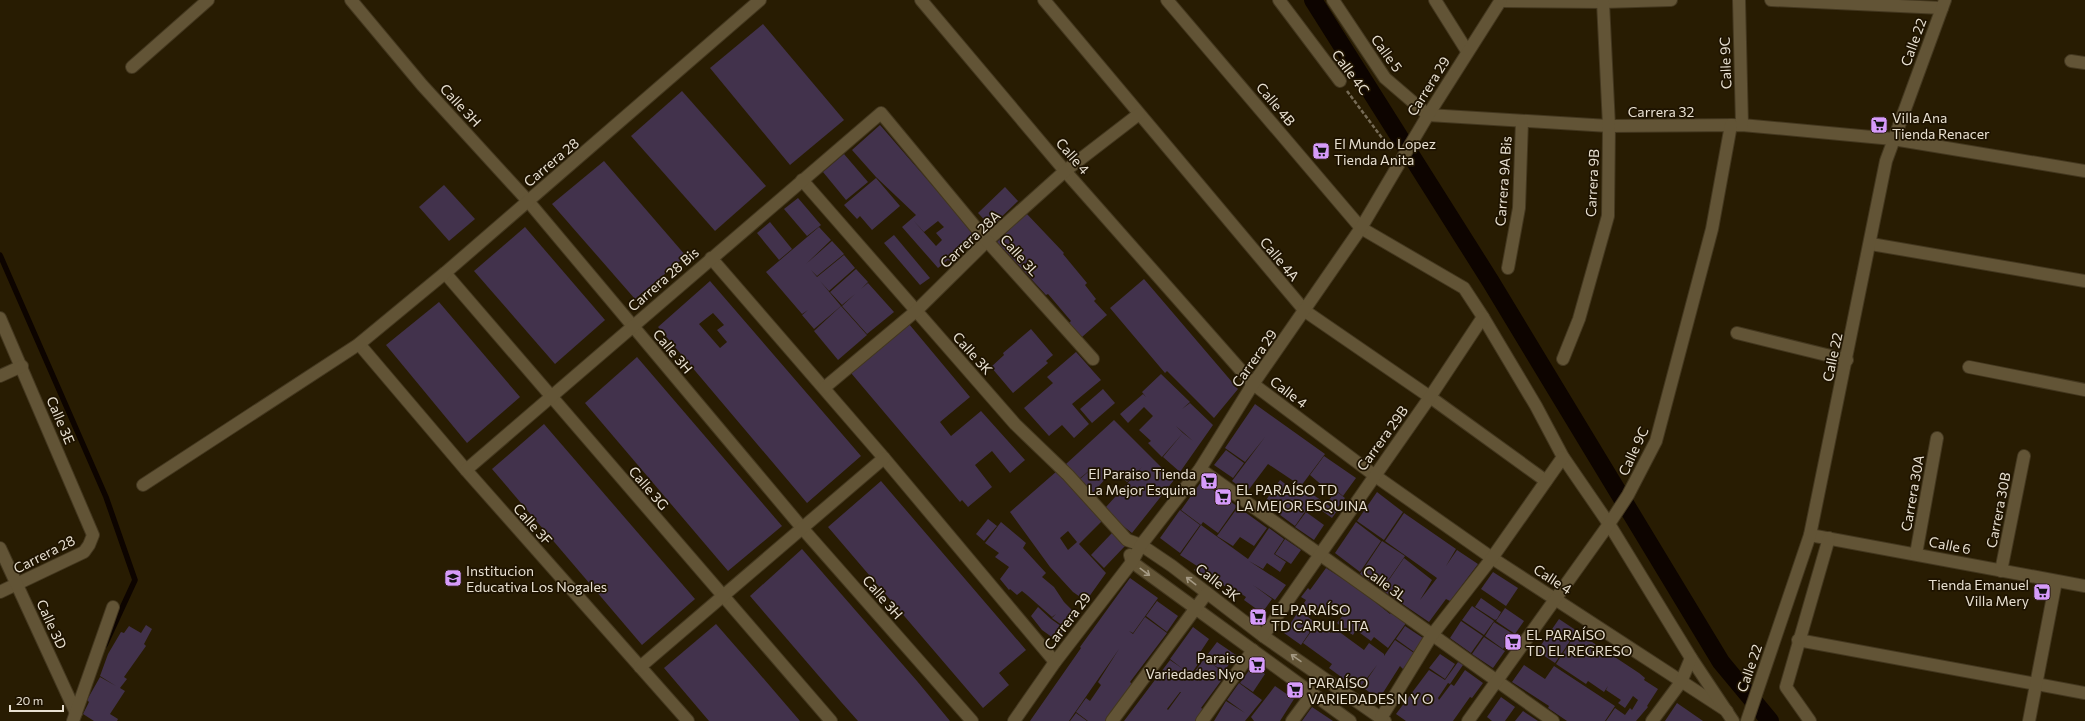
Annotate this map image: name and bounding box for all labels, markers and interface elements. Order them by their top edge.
street label: Calle 22 [1897,16,1930,68]
street label: Calle 5 [1368,31,1406,75]
street label: Calle 9C [1716,37,1734,89]
street label: Calle 4C [1329,46,1373,98]
street label: Carrera 29 [1403,53,1453,119]
street label: Calle 4B [1253,79,1299,129]
street label: Calle 3H [437,80,485,130]
street label: Carrera 32 [1628,103,1694,120]
place label: Villa Ana Tienda Renacer [1892,109,1990,142]
supermarket icon: Villa Ana Tienda Renacer [1869,115,1889,135]
street label: Carrera 28 [520,134,582,190]
street label: Calle 4 [1053,134,1094,178]
place label: El Mundo Lopez Tienda Anita [1334,135,1436,168]
street label: Carrera 9A Bis [1491,135,1515,227]
supermarket icon: El Mundo Lopez Tienda Anita [1311,141,1331,161]
street label: Carrera 9B [1582,148,1602,218]
street label: Carrera 28A [936,207,1004,271]
street label: Calle 3L [997,231,1043,279]
street label: Calle 4A [1257,234,1303,285]
street label: Carrera 28 Bis [624,244,702,314]
street label: Calle 3H [650,325,696,377]
street label: Carrera 29 [1228,326,1280,390]
street label: Calle 3K [949,328,997,378]
street label: Calle 22 [1819,331,1846,383]
street label: Calle 4 [1267,372,1312,412]
street label: Calle 3E [43,393,79,447]
street label: Carrera 29B [1353,402,1411,474]
street label: Calle 9C [1614,424,1652,478]
street label: Carrera 30A [1897,453,1927,532]
street label: Calle 3G [625,463,673,513]
place label: El Paraiso Tienda La Mejor Esquina [1087,465,1196,498]
supermarket icon: El Paraiso Tienda La Mejor Esquina [1199,471,1219,491]
street label: Carrera 30B [1982,471,2014,549]
place label: EL PARAÍSO TD LA MEJOR ESQUINA [1236,481,1368,514]
supermarket icon: EL PARAÍSO TD LA MEJOR ESQUINA [1213,487,1233,507]
street label: Calle 3F [510,500,556,548]
street label: Carrera 28 [10,531,78,577]
street label: Calle 6 [1927,533,1973,557]
street label: Calle 3K [1192,559,1244,605]
street label: Calle 4 [1531,560,1576,598]
street label: Calle 3L [1360,561,1410,605]
place label: Institucion Educativa Los Nogales [466,562,607,595]
school or university icon: Institucion Educativa Los Nogales [443,568,463,588]
one-way arrow [1140,568,1151,576]
street label: Calle 3H [859,572,907,622]
one-way arrow [1186,576,1197,585]
place label: Tienda Emanuel Villa Mery [1928,576,2029,609]
supermarket icon: Tienda Emanuel Villa Mery [2032,582,2052,602]
street label: Carrera 29 [1040,589,1094,653]
street label: Calle 3D [33,597,71,651]
place label: EL PARAÍSO TD CARULLITA [1271,601,1369,634]
supermarket icon: EL PARAÍSO TD CARULLITA [1248,607,1268,627]
place label: EL PARAÍSO TD EL REGRESO [1526,626,1632,659]
supermarket icon: EL PARAÍSO TD EL REGRESO [1503,632,1523,652]
street label: Calle 22 [1733,642,1765,694]
place label: Paraiso Variedades Nyo [1145,649,1244,682]
one-way arrow [1290,654,1301,662]
supermarket icon: Paraiso Variedades Nyo [1247,655,1267,675]
place label: PARAÍSO VARIEDADES N Y O [1308,674,1433,707]
supermarket icon: PARAÍSO VARIEDADES N Y O [1285,680,1305,700]
scale bar [10,687,63,713]
text: 20 m [16,693,43,707]

